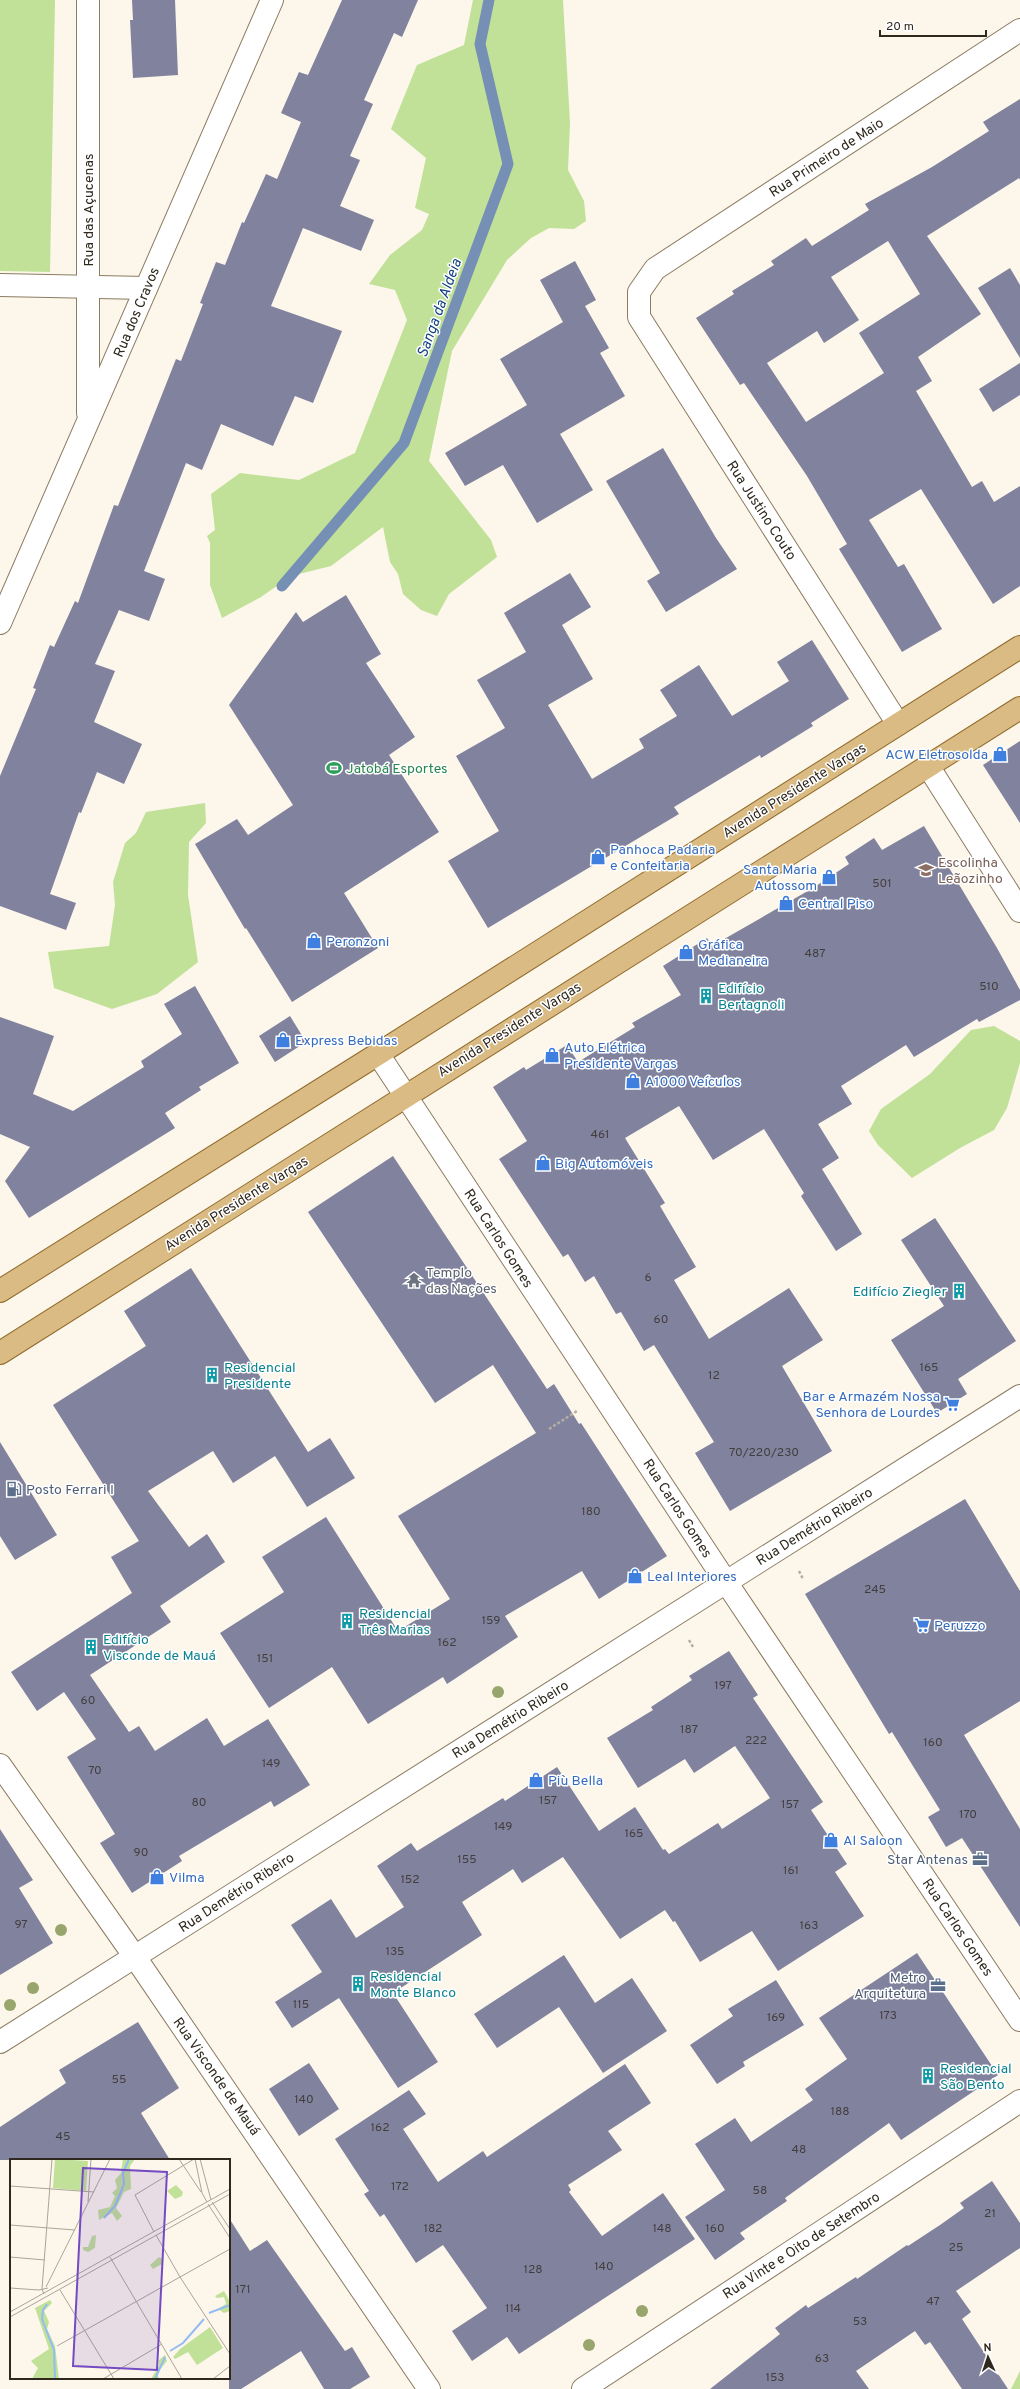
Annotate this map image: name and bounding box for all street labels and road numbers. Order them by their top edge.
street label: Rua Primeiro de Maio [766,115,887,202]
street label: Rua das Açucenas [81,154,98,266]
street label: Rua dos Cravos [111,265,164,360]
street label: Rua Justino Couto [722,458,799,564]
street label: Avenida Presidente Vargas [720,740,870,843]
street label: Avenida Presidente Vargas [435,979,585,1082]
street label: Avenida Presidente Vargas [162,1153,312,1256]
street label: Rua Carlos Gomes [459,1186,536,1291]
street label: Rua Carlos Gomes [638,1456,715,1561]
street label: Rua Demétrio Ribeiro [753,1484,876,1570]
street label: Rua Demétrio Ribeiro [449,1677,572,1763]
street label: Rua Demétrio Ribeiro [176,1850,298,1937]
street label: Rua Carlos Gomes [918,1876,996,1980]
street label: Rua Visconde de Mauá [169,2015,263,2139]
street label: Rua Vinte e Oito de Setembro [720,2189,884,2303]

